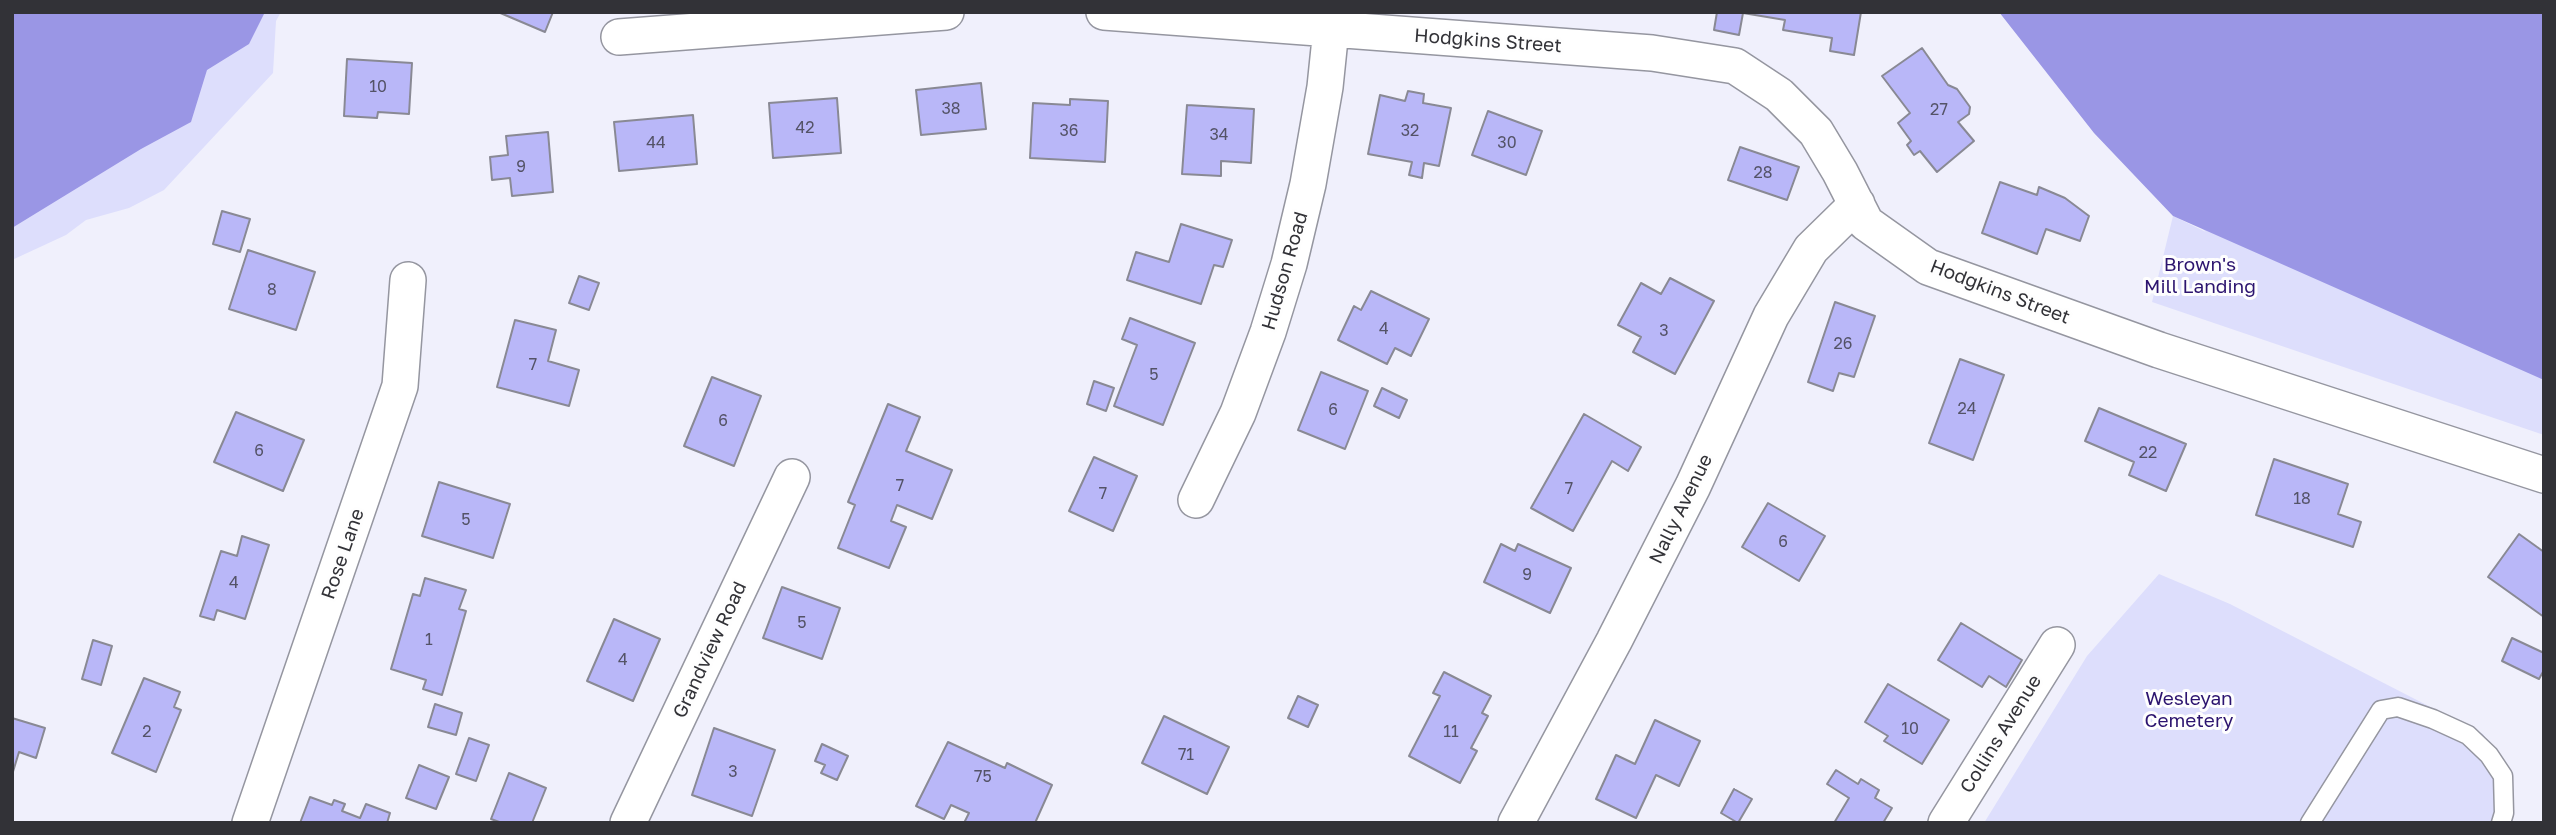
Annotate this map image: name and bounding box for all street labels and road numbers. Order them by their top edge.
street label: Hodgkins Street [1413,24,1563,58]
street label: Hudson Road [1257,209,1313,333]
street label: Hodgkins Street [1927,255,2073,329]
street label: Nally Avenue [1645,450,1717,568]
street label: Rose Lane [317,506,369,602]
street label: Grandview Road [668,578,752,722]
street label: Collins Avenue [1956,671,2046,797]

